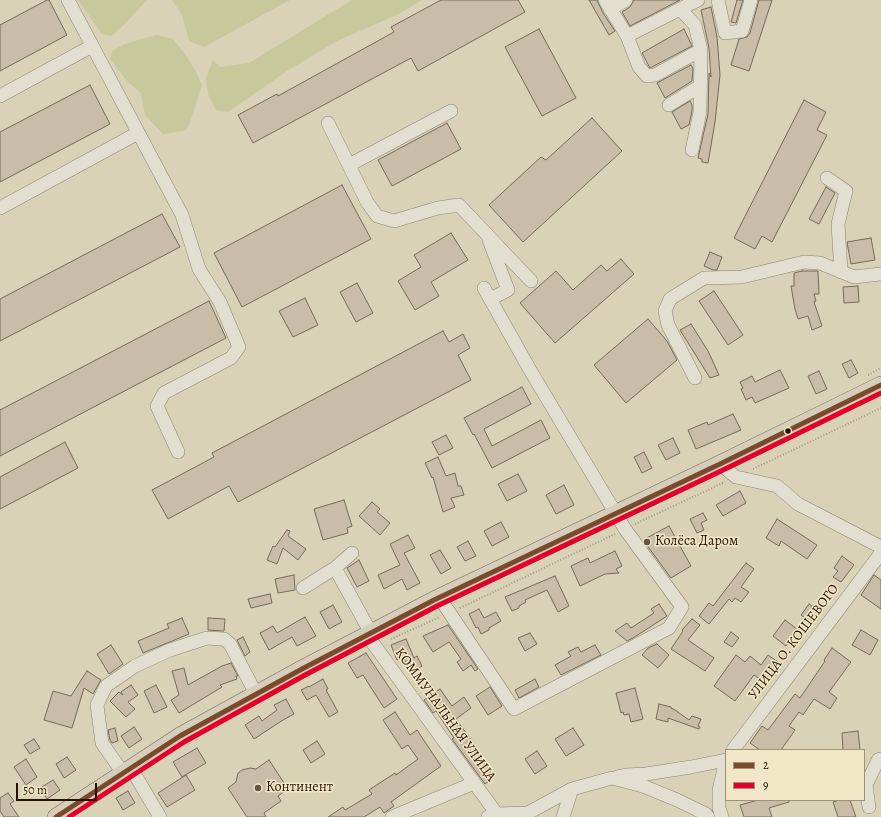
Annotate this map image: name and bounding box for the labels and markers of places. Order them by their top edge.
unlabelled marker [783,426,793,436]
place label: Колёса Даром [655,534,738,550]
marker: Колёса Даром [642,537,652,547]
place label: Континент [266,780,333,796]
marker: Континент [253,783,263,793]

